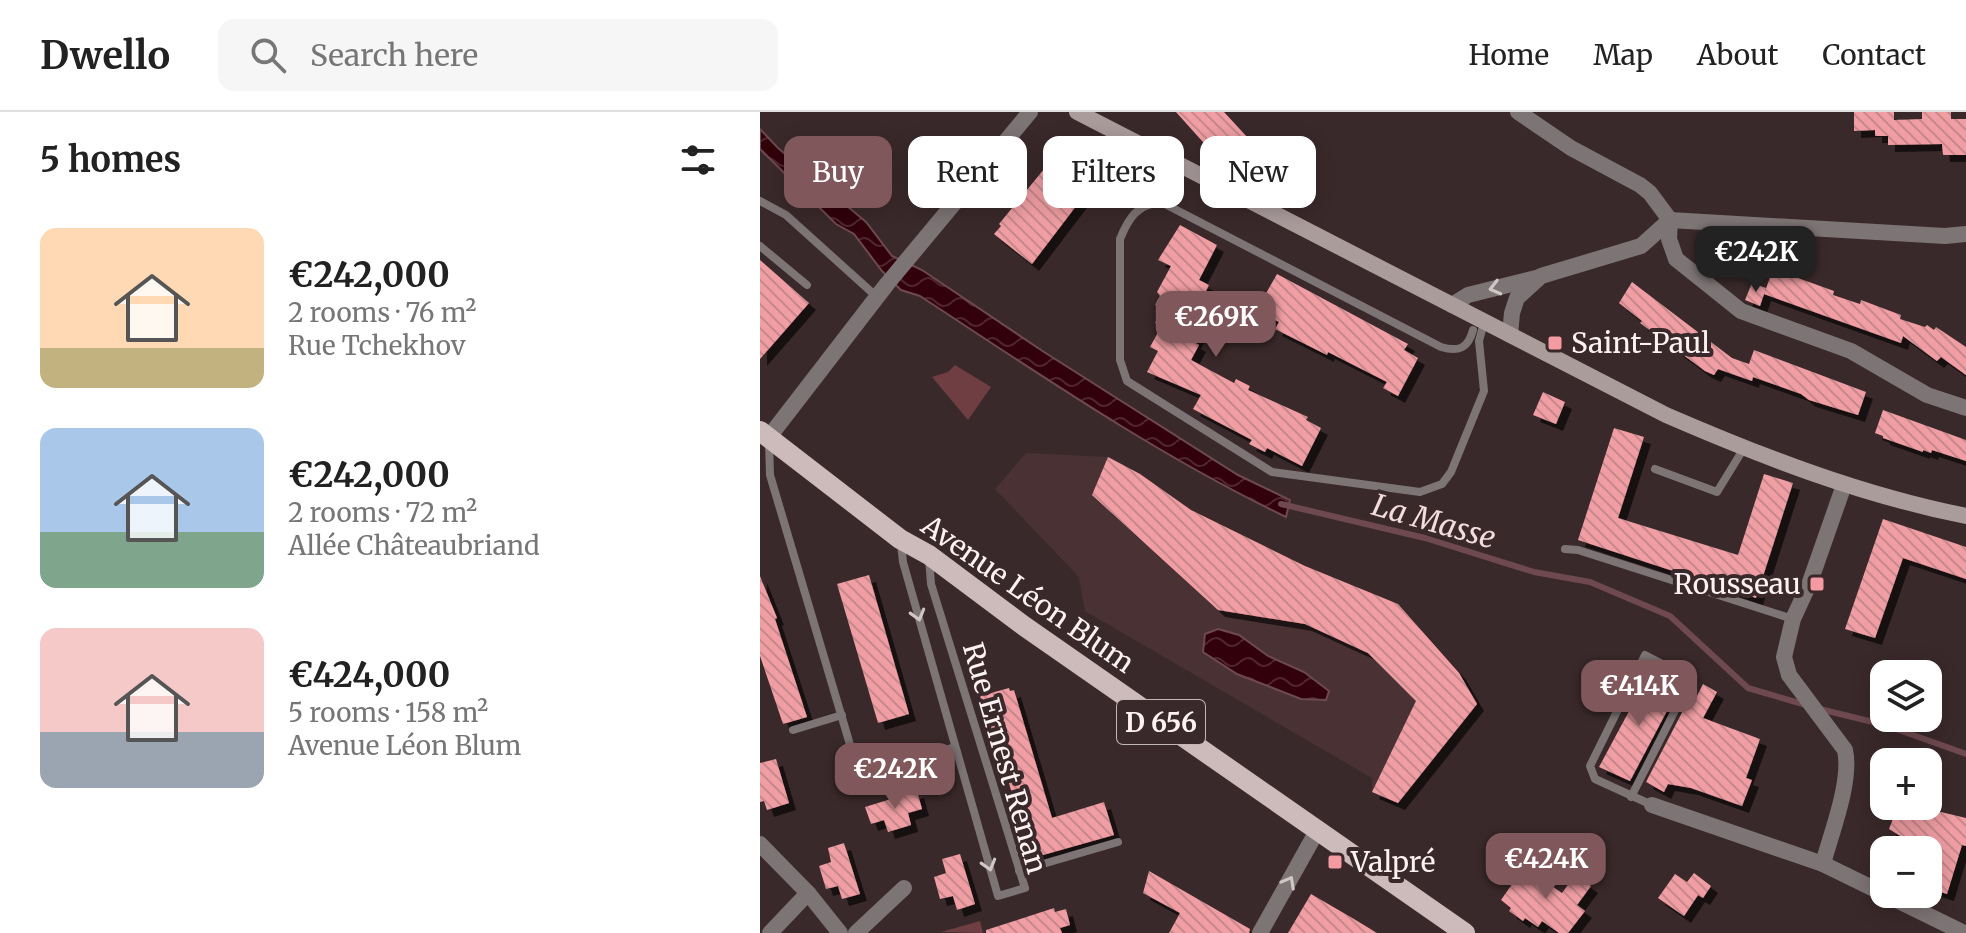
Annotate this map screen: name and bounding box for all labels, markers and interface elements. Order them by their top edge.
search box [218,19,778,91]
text: Dwello [40,32,170,79]
icon: search [246,33,290,77]
text: Search here [310,36,478,74]
text: Home [1468,37,1549,73]
text: Map [1593,37,1653,73]
text: About [1697,37,1778,73]
text: Contact [1822,37,1926,73]
chip: Buy [784,136,892,208]
chip: Rent [908,136,1027,208]
chip: Filters [1043,136,1184,208]
chip: New [1200,136,1316,208]
icon: filters [676,138,720,182]
text: 5 homes [40,139,181,181]
pin: €242K [1700,226,1812,294]
text: €242K [1714,235,1798,268]
text: €242,000 [288,254,450,296]
icon: home [104,260,200,356]
one-way arrow [1489,279,1503,296]
pin: €269K [1160,291,1272,359]
text: 2 rooms · 76 m² [288,296,476,329]
text: €269K [1174,300,1258,333]
place label: Saint-Paul [1571,325,1710,361]
text: Rue Tchekhov [288,329,466,362]
marker: Saint-Paul [1546,334,1564,352]
text: €242,000 [288,454,450,496]
icon: home [104,460,200,556]
water label: La Masse [1368,485,1500,557]
text: 2 rooms · 72 m² [288,496,477,529]
street label: Avenue Léon Blum [914,507,1141,681]
text: Allée Châteaubriand [288,529,540,562]
place label: Rousseau [1674,566,1801,602]
marker: Rousseau [1808,575,1826,593]
one-way arrow [909,607,925,621]
street label: Rue Ernest Renan [955,638,1055,878]
text: €424,000 [288,654,450,696]
icon: home [104,660,200,756]
pin: €414K [1583,660,1695,728]
map controls [1870,660,1942,908]
button: layers [1870,660,1942,732]
text: €414K [1599,669,1679,702]
text: 5 rooms · 158 m² [288,696,488,729]
road number: D 656 [1117,700,1205,744]
text: Avenue Léon Blum [288,729,521,762]
pin: €242K [839,743,951,811]
button: + [1870,748,1942,820]
text: €242K [853,752,937,785]
pin: €424K [1490,833,1602,901]
button: − [1870,836,1942,908]
text: €424K [1504,842,1588,875]
place label: Valpré [1350,844,1435,880]
marker: Valpré [1326,853,1344,871]
one-way arrow [980,858,996,871]
one-way arrow [1279,876,1294,890]

